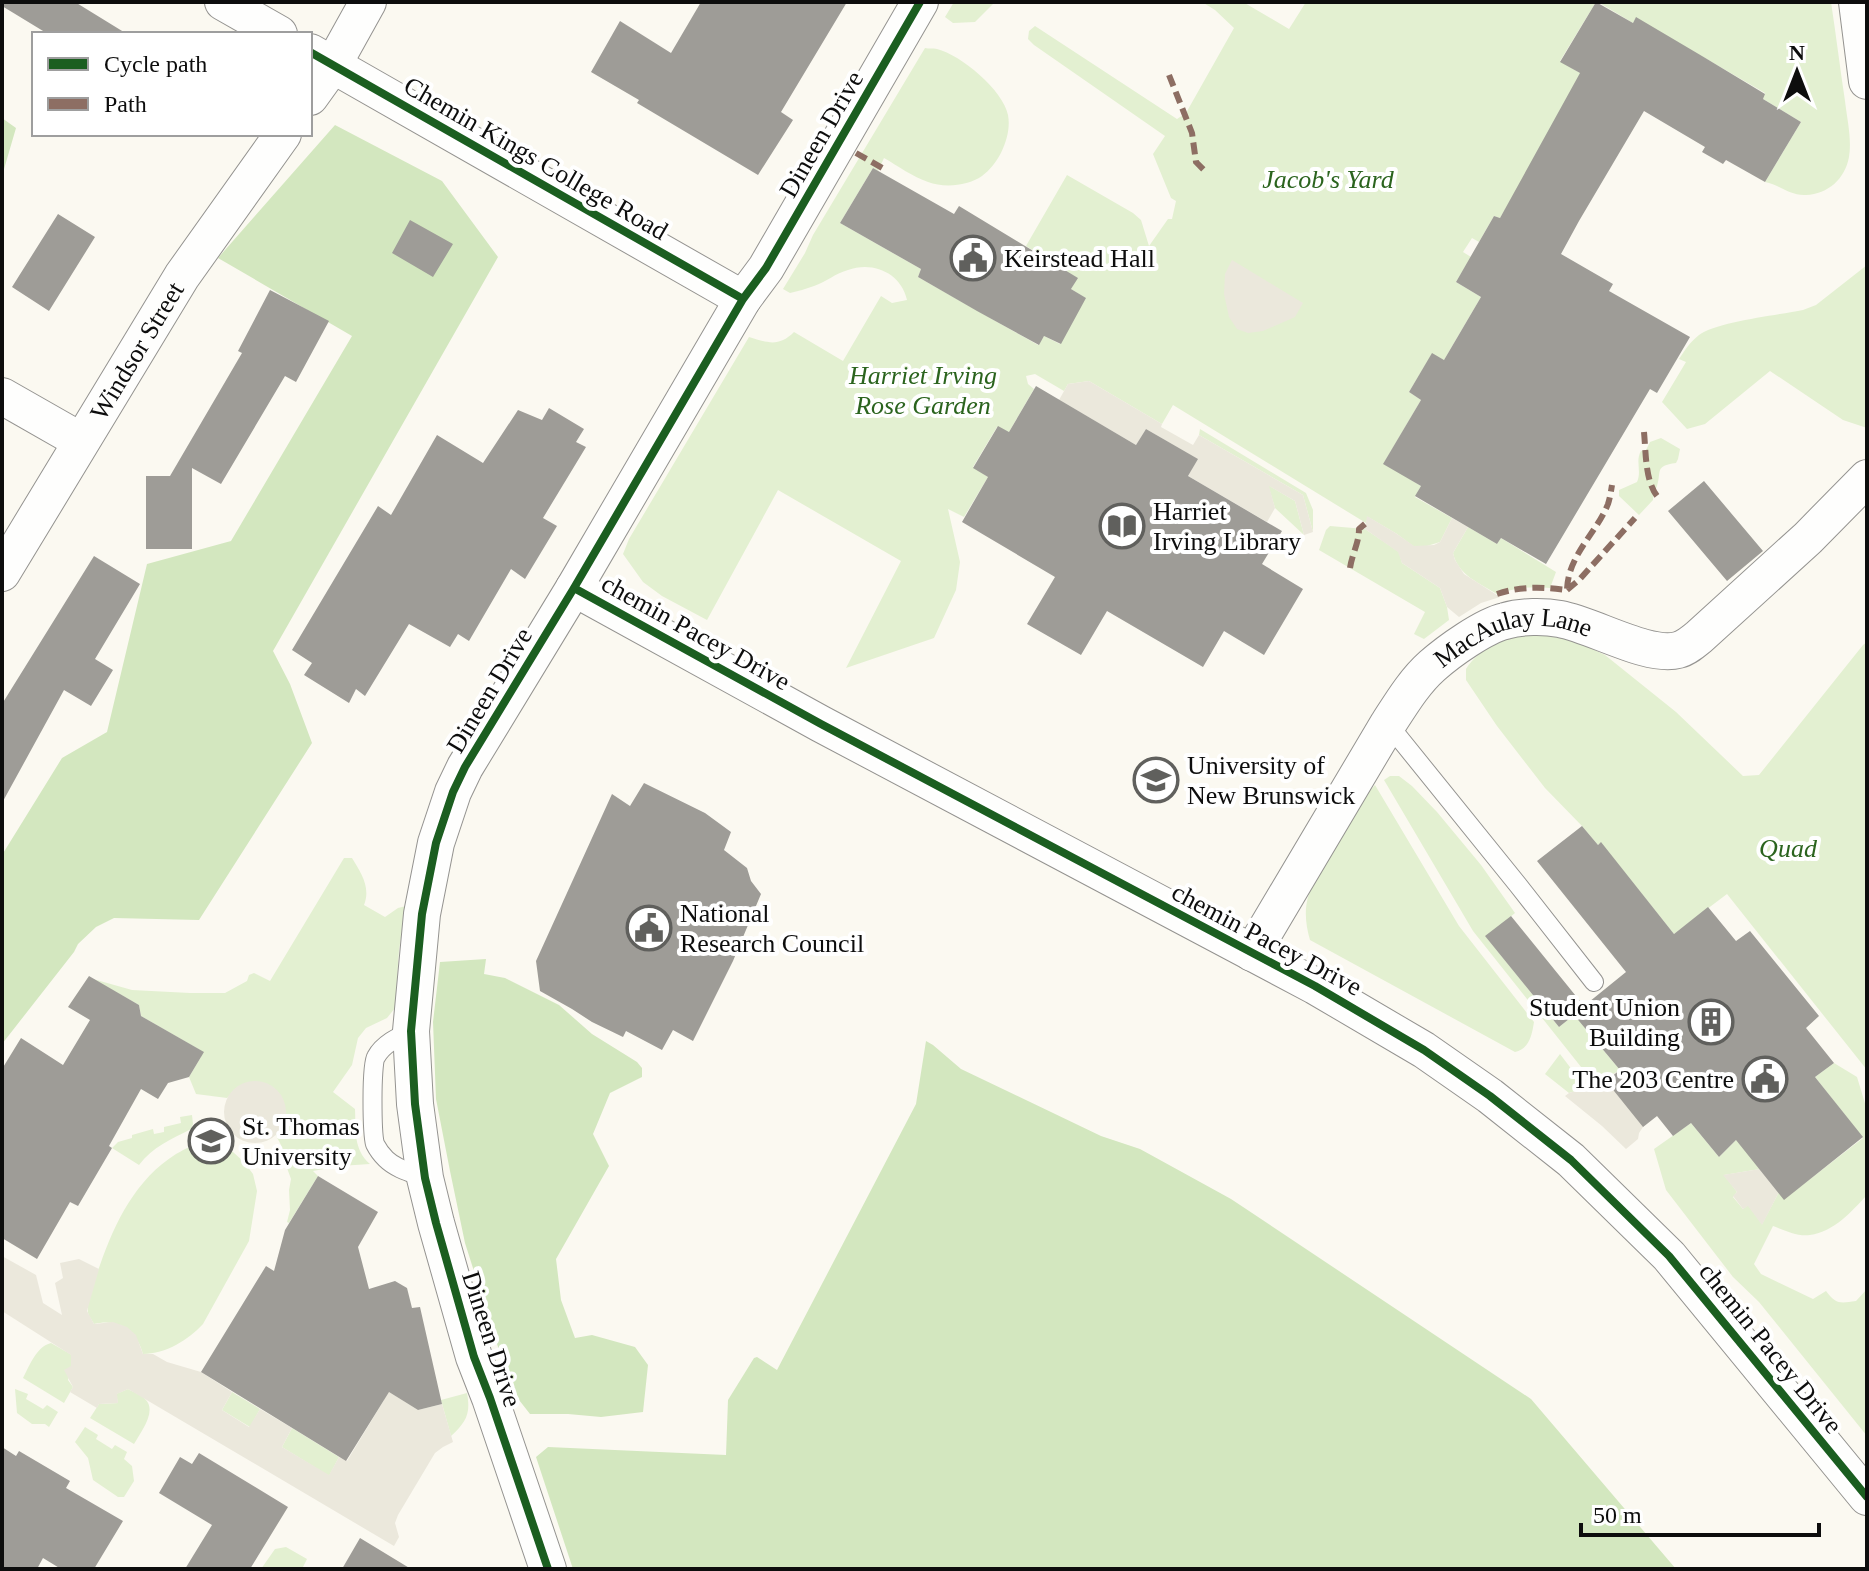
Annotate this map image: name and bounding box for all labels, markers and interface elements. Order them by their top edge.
legend [32,32,312,136]
north arrow [1757,32,1837,112]
text: N [1789,40,1805,65]
text: Cycle path [104,51,207,77]
street label: Dineen Drive [774,66,869,202]
street label: Chemin Kings College Road [399,71,673,246]
text: Path [104,91,147,117]
park label: Jacob's Yard [1262,165,1395,194]
public building icon: Keirstead Hall [949,234,997,282]
place label: Keirstead Hall [1004,244,1155,273]
street label: Windsor Street [84,276,190,425]
park label: Harriet Irving Rose Garden [848,361,997,420]
place label: Harriet Irving Library [1153,497,1301,556]
library icon: Harriet Irving Library [1098,502,1146,550]
street label: chemin Pacey Drive [597,569,795,696]
street label: MacAulay Lane [1428,603,1596,674]
street label: Dineen Drive [441,622,538,758]
place label: University of New Brunswick [1187,751,1355,810]
school or university icon: University of New Brunswick [1132,756,1180,804]
park label: Quad [1759,834,1818,863]
street label: chemin Pacey Drive [1167,877,1367,1002]
place label: National Research Council [680,899,864,958]
public building icon: National Research Council [625,904,673,952]
place label: Student Union Building [1529,993,1680,1052]
building icon: Student Union Building [1687,998,1735,1046]
public building icon: The 203 Centre [1741,1055,1789,1103]
place label: The 203 Centre [1572,1065,1734,1094]
place label: St. Thomas University [242,1112,360,1171]
school or university icon: St. Thomas University [187,1117,235,1165]
street label: chemin Pacey Drive [1693,1257,1848,1439]
street label: Dineen Drive [456,1268,527,1411]
scale bar [1581,1487,1819,1537]
text: 50 m [1593,1502,1642,1528]

